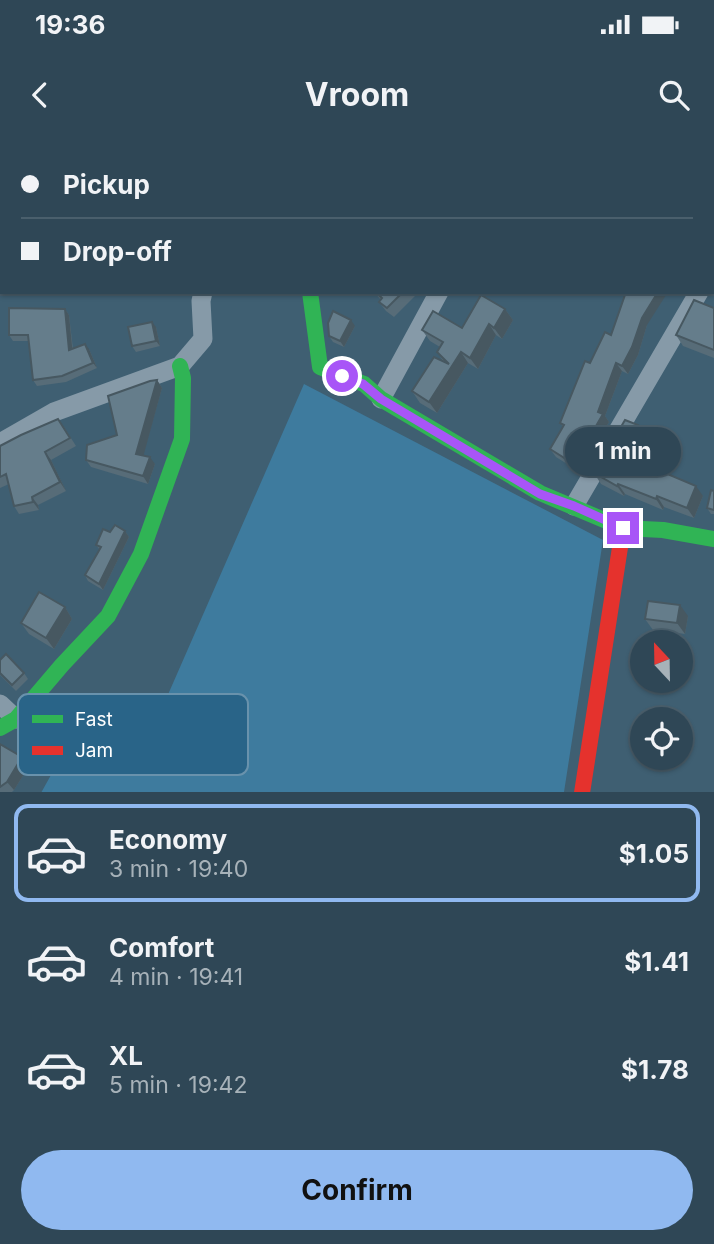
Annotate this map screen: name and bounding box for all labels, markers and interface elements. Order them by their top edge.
text: 19:36 [35,9,105,40]
text: Vroom [305,75,409,114]
icon: back [21,76,59,114]
icon: search [655,76,693,114]
text: Pickup [63,169,150,200]
text: Drop-off [63,236,172,267]
route start [326,360,358,392]
callout: 1 min [565,426,681,476]
text: 1 min [595,437,651,465]
route end [607,512,639,544]
north arrow [630,630,693,693]
map controls [630,630,693,770]
legend [18,694,248,775]
button: locate [630,707,693,770]
text: Fast [75,708,113,731]
text: Jam [75,739,113,762]
icon: car [25,822,88,885]
text: Economy [109,824,227,855]
text: $1.05 [619,838,689,869]
text: 3 min · 19:40 [109,855,248,883]
icon: car [25,930,88,993]
text: Comfort [109,932,214,963]
text: $1.41 [624,946,689,977]
text: 4 min · 19:41 [109,963,243,991]
icon: car [25,1038,88,1101]
text: XL [109,1040,143,1071]
text: $1.78 [621,1054,689,1085]
text: 5 min · 19:42 [109,1071,247,1099]
button: Confirm [21,1150,693,1230]

